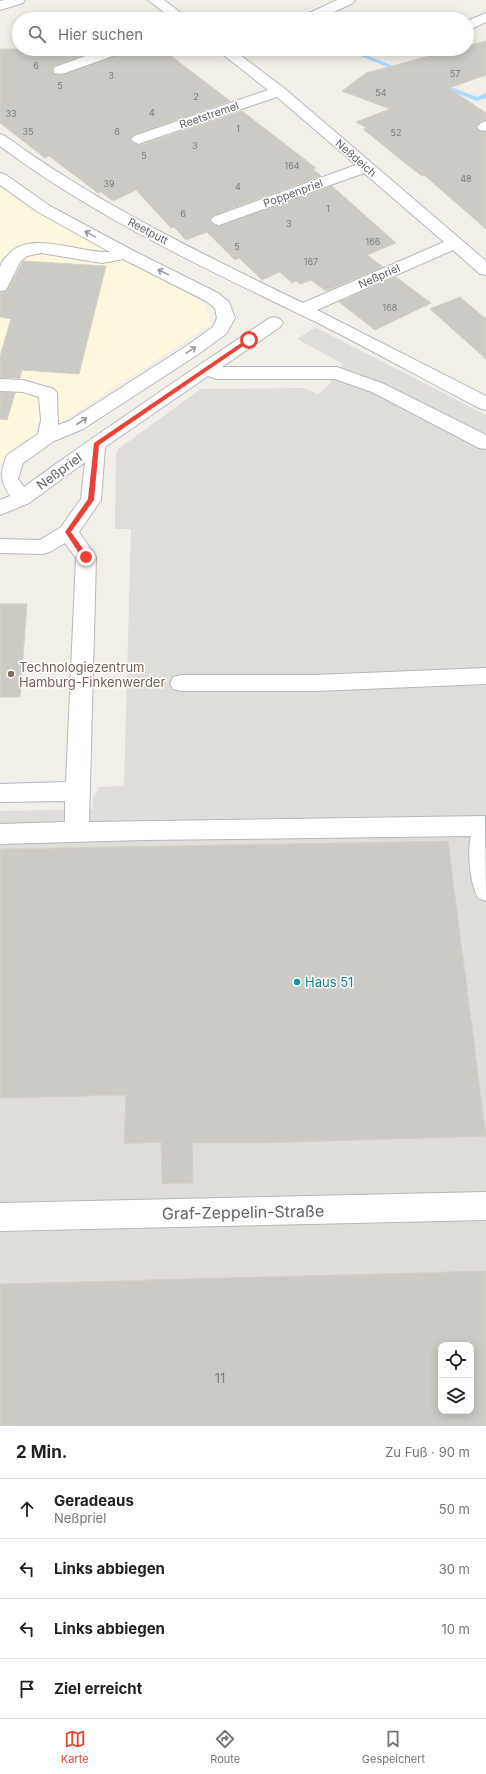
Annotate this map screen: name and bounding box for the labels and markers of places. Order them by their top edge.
place label: Technologiezentrum Hamburg-Finkenwerder [19,659,165,690]
marker: Technologiezentrum Hamburg-Finkenwerder [6,669,16,679]
place label: Haus 51 [305,974,353,990]
marker: Haus 51 [292,977,302,987]

